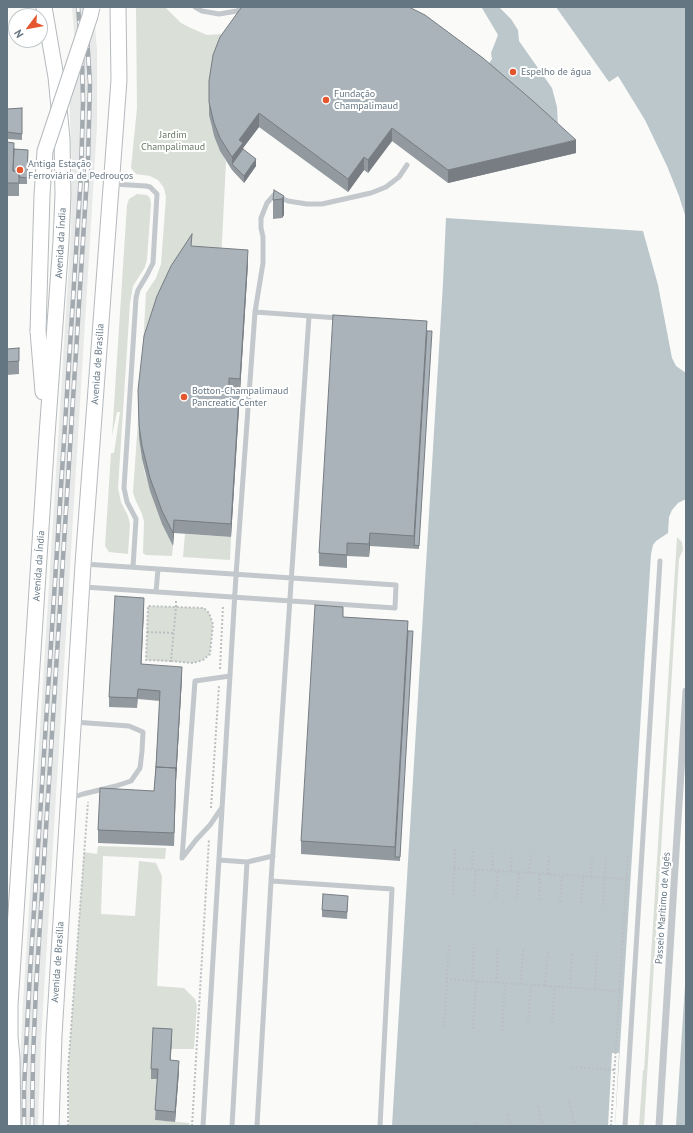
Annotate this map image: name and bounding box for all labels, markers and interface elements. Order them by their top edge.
north arrow [8,8,48,48]
text: N [11,27,27,41]
place label: Espelho de água [521,66,591,78]
marker: Espelho de água [508,67,518,77]
place label: Fundação Champalimaud [334,88,398,112]
marker: Fundação Champalimaud [321,95,331,105]
park label: Jardim Champalimaud [141,129,205,152]
place label: Antiga Estação Ferroviária de Pedrouços [28,158,133,182]
marker: Antiga Estação Ferroviária de Pedrouços [15,165,25,175]
street label: Avenida da Índia [53,207,69,279]
street label: Avenida de Brasília [89,323,107,405]
place label: Botton-Champalimaud Pancreatic Center [192,385,288,408]
marker: Botton-Champalimaud Pancreatic Center [179,392,189,402]
street label: Avenida da Índia [31,530,47,602]
street label: Passeio Marítimo de Algés [653,852,673,964]
street label: Avenida de Brasília [49,921,67,1003]

